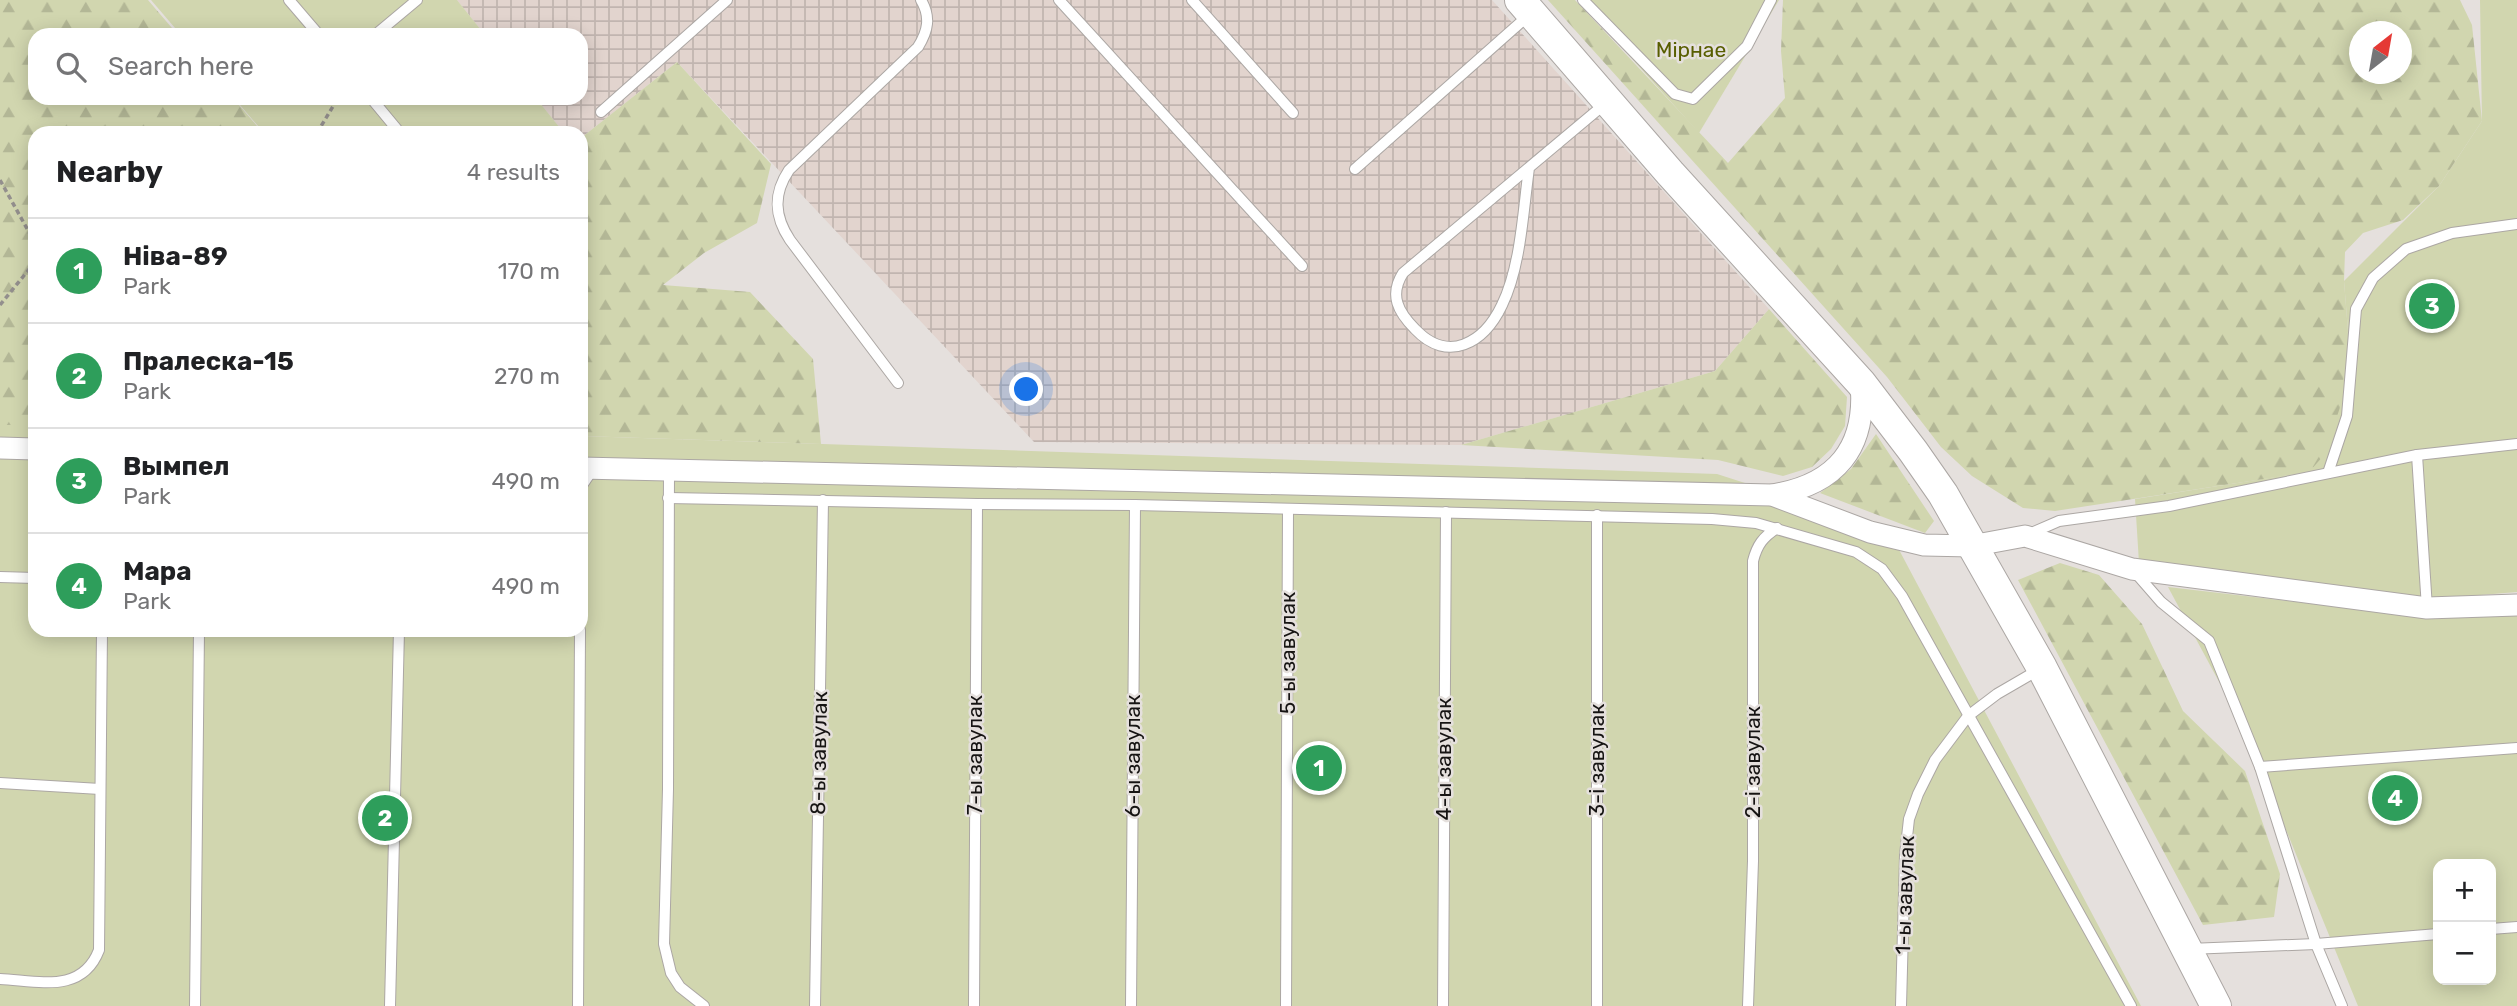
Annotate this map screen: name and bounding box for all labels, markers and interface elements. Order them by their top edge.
north arrow [2349,21,2412,84]
search box [28,28,588,105]
park label: Мірнае [1656,37,1726,62]
icon: search [52,48,90,86]
text: Search here [108,51,254,82]
text: Nearby [56,154,163,190]
text: 4 results [467,158,560,186]
text: Ніва-89 [123,241,228,272]
text: 1 [73,257,85,285]
text: 170 m [498,257,560,285]
text: Park [123,272,171,300]
pin: 3 [2409,280,2455,332]
text: Пралеска-15 [123,346,294,377]
text: 2 [72,362,86,390]
text: 270 m [494,362,560,390]
your location [1009,372,1043,406]
text: Park [123,377,171,405]
text: Вымпел [123,451,229,482]
text: 3 [71,467,87,495]
text: 490 m [492,467,560,495]
text: Park [123,482,171,510]
text: Мара [123,556,192,587]
text: 4 [71,572,87,600]
text: 490 m [492,572,560,600]
text: Park [123,587,171,615]
street label: 5-ы завулак [1275,592,1300,714]
street label: 8-ы завулак [805,691,832,815]
street label: 7-ы завулак [962,695,987,815]
street label: 6-ы завулак [1120,695,1145,817]
street label: 4-ы завулак [1431,697,1456,821]
street label: 3-і завулак [1584,703,1609,817]
street label: 2-і завулак [1740,706,1765,818]
pin: 1 [1296,742,1342,794]
pin: 4 [2372,772,2418,824]
pin: 2 [362,792,408,844]
street label: 1-ы завулак [1890,835,1919,955]
map controls [2433,859,2496,985]
button: + [2433,859,2496,922]
button: − [2433,922,2496,985]

